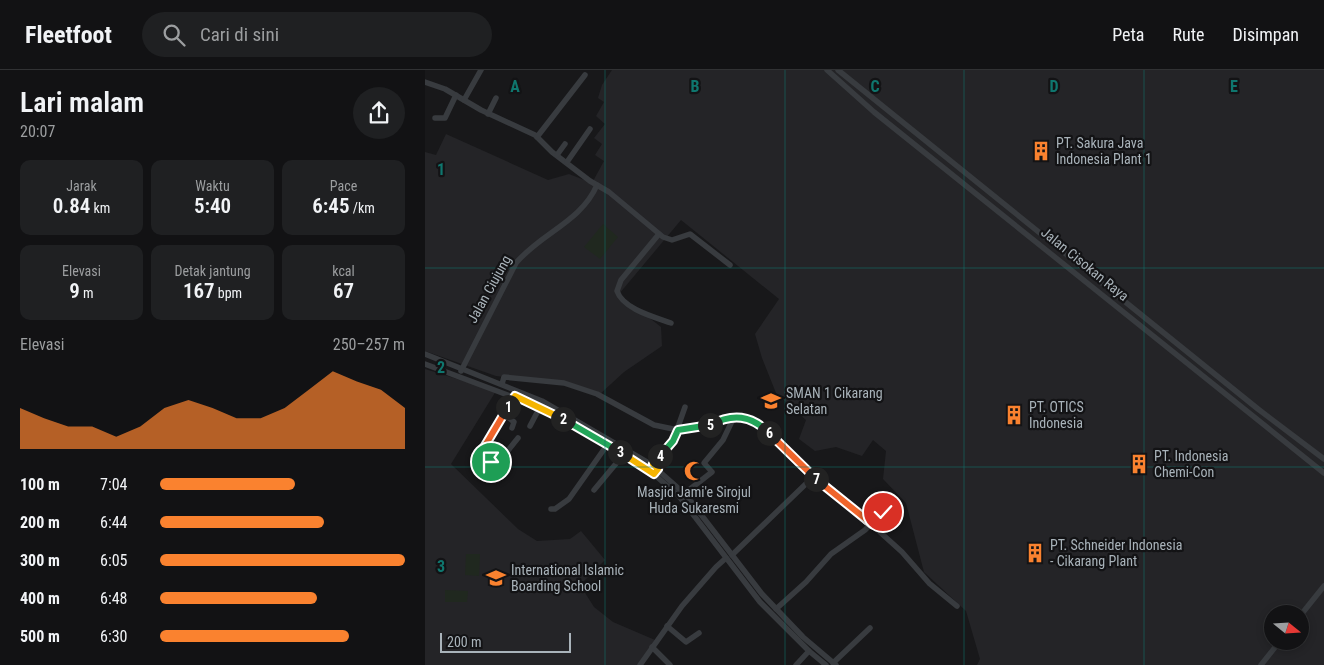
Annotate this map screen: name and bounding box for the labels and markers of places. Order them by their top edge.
place label: PT. Sakura Java Indonesia Plant 1 [1056,135,1152,167]
building icon: PT. Sakura Java Indonesia Plant 1 [1030,140,1052,162]
place label: SMAN 1 Cikarang Selatan [786,385,883,417]
school or university icon: SMAN 1 Cikarang Selatan [760,390,782,412]
pin: 1 [495,394,521,420]
place label: PT. OTICS Indonesia [1029,399,1084,431]
building icon: PT. OTICS Indonesia [1003,404,1025,426]
pin: 2 [551,406,575,432]
pin: 5 [697,412,723,438]
pin: 6 [757,420,781,446]
pin: 3 [607,440,633,464]
pin [470,441,512,483]
pin: 4 [647,444,673,468]
place label: PT. Indonesia Chemi-Con [1154,448,1228,480]
building icon: PT. Indonesia Chemi-Con [1128,453,1150,475]
mosque icon: Masjid Jami'e Sirojul Huda Sukaresmi [683,460,705,482]
pin: 7 [803,466,829,492]
place label: Masjid Jami'e Sirojul Huda Sukaresmi [637,484,751,516]
pin [862,491,904,533]
place label: PT. Schneider Indonesia - Cikarang Plant [1050,537,1182,569]
building icon: PT. Schneider Indonesia - Cikarang Plant [1024,542,1046,564]
place label: International Islamic Boarding School [511,562,624,594]
school or university icon: International Islamic Boarding School [485,567,507,589]

